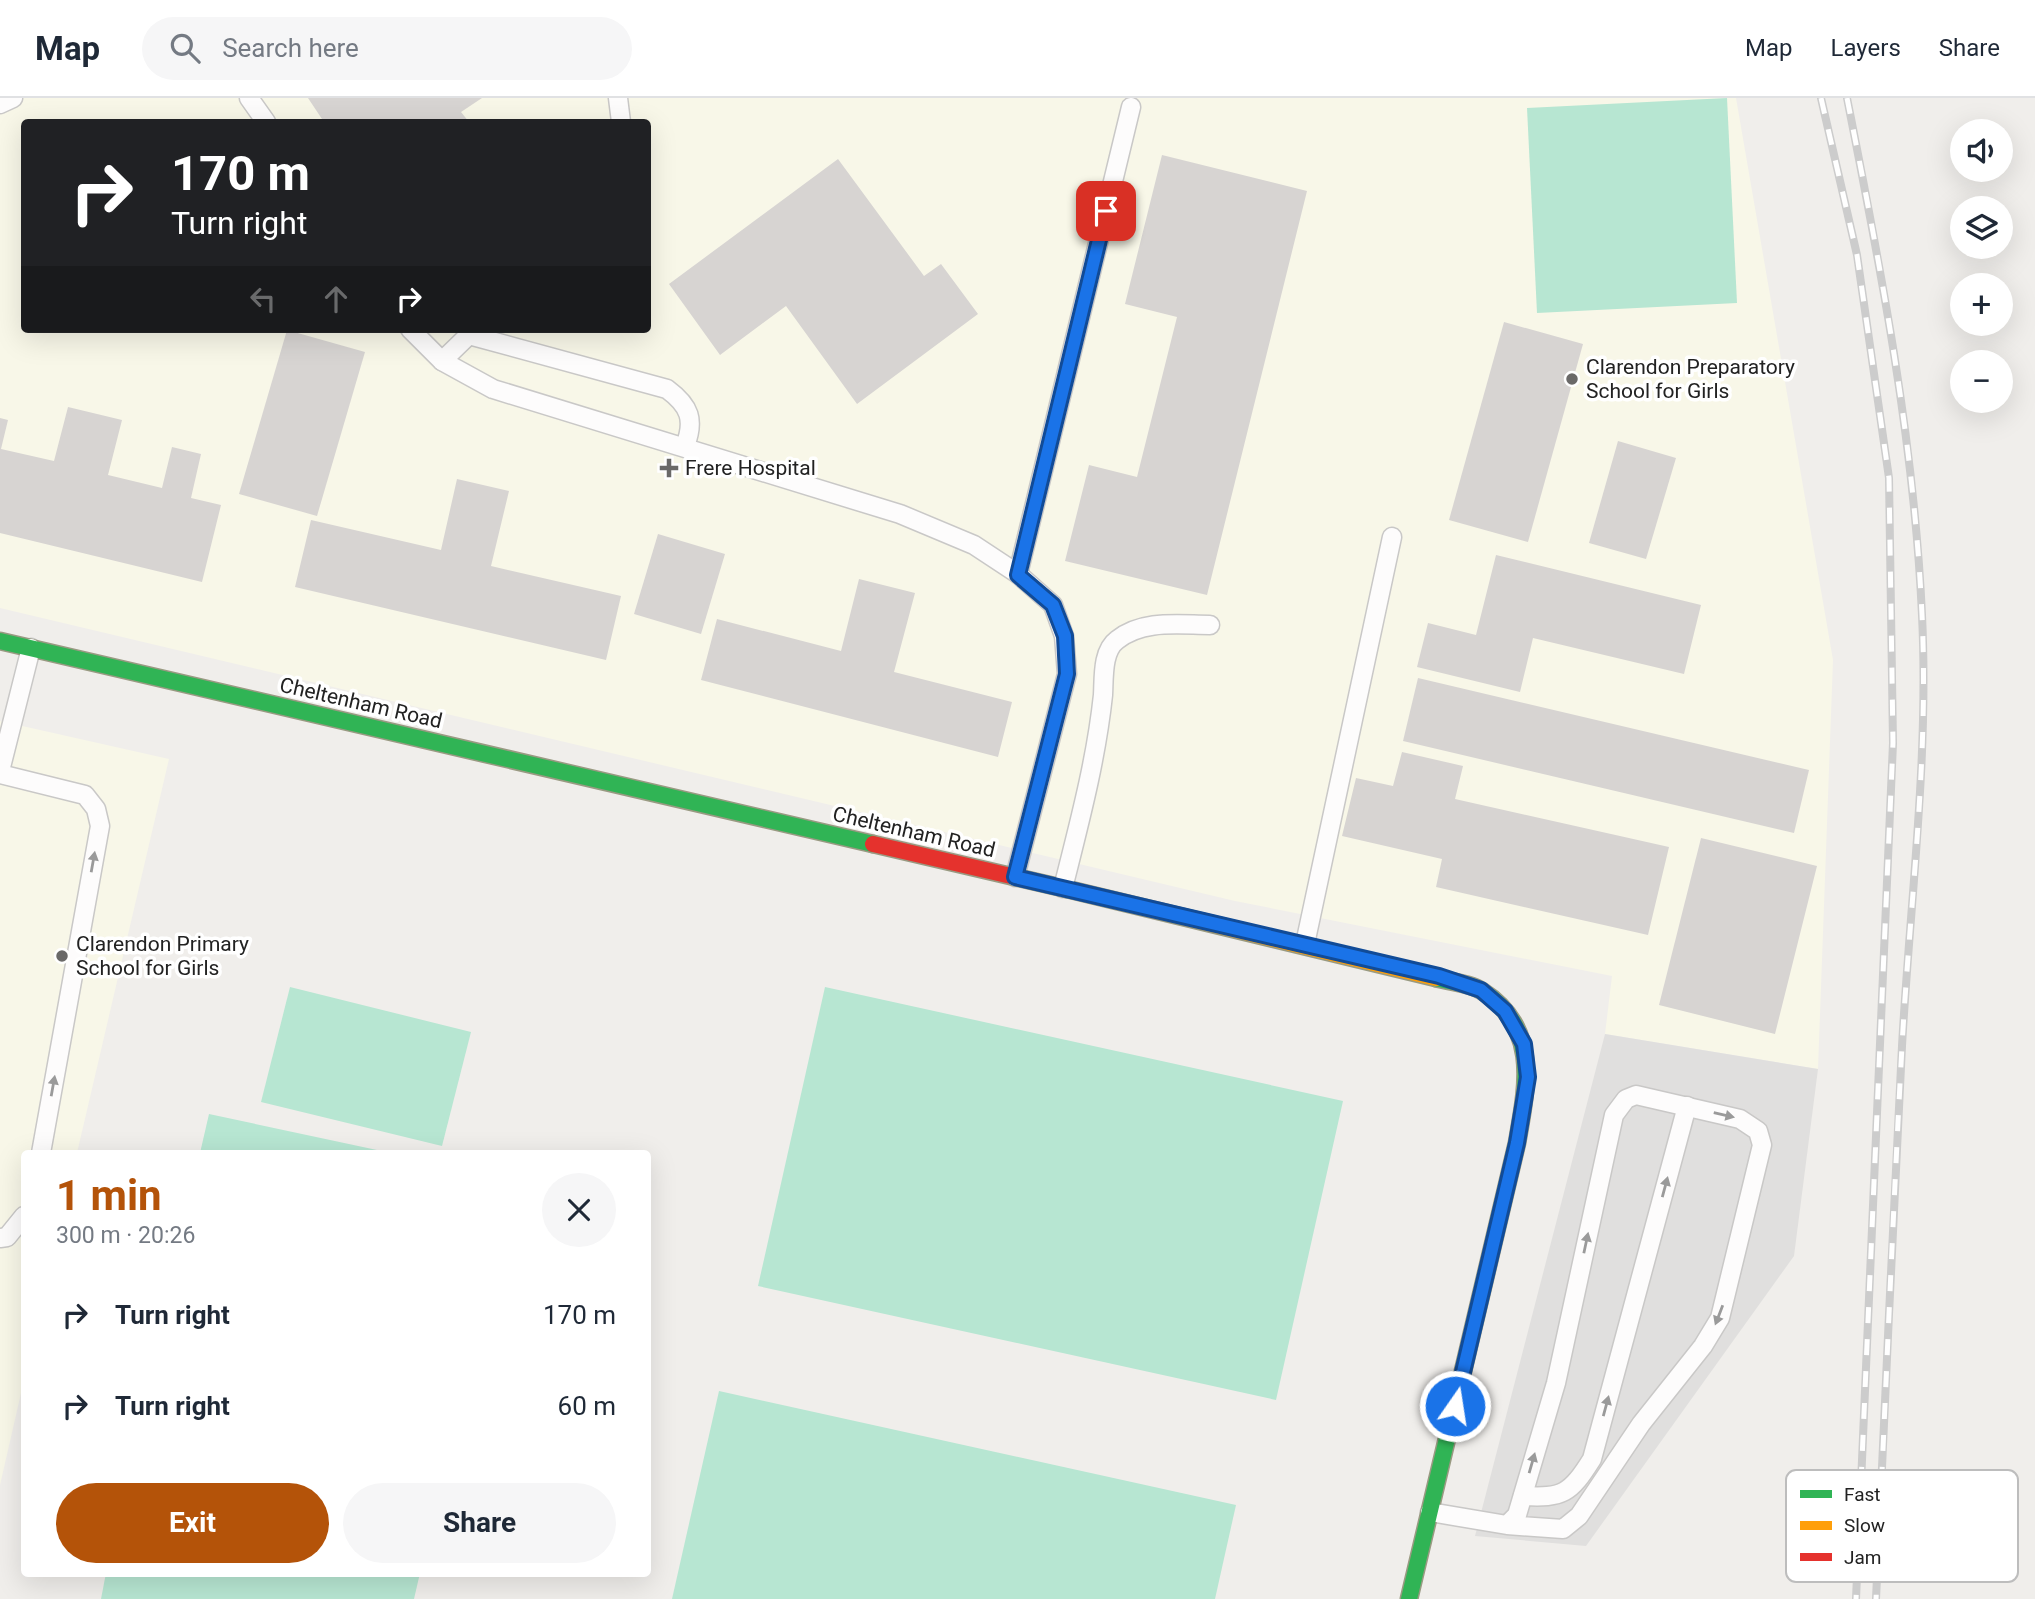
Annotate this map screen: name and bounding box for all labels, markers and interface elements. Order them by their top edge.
search box [142,17,632,80]
text: Map [35,29,100,68]
icon: search [166,29,204,67]
text: Search here [222,33,359,63]
text: Map [1745,34,1793,62]
text: Layers [1831,34,1901,62]
text: Share [1939,34,2000,62]
map controls [1950,119,2013,413]
button: sound [1950,119,2013,182]
text: 170 m [171,145,310,202]
icon: right [56,147,147,238]
pin [1076,181,1136,241]
icon: arrive [1087,192,1125,230]
button: layers [1950,196,2013,259]
text: Turn right [171,204,307,242]
button: + [1950,273,2013,336]
icon: left [244,280,282,318]
icon: ahead [317,280,355,318]
icon: right [390,280,428,318]
button: − [1950,350,2013,413]
place label: Clarendon Preparatory School for Girls [1586,355,1795,403]
marker: Clarendon Preparatory School for Girls [1564,371,1580,387]
place label: Frere Hospital [685,456,816,480]
marker: Frere Hospital [659,458,679,478]
street label: Cheltenham Road [277,673,445,733]
street label: Cheltenham Road [830,802,998,862]
one-way arrow [88,851,99,873]
place label: Clarendon Primary School for Girls [76,932,249,980]
marker: Clarendon Primary School for Girls [54,948,70,964]
one-way arrow [48,1075,59,1097]
one-way arrow [1713,1110,1735,1121]
text: 1 min [56,1171,162,1220]
button: close [542,1173,616,1247]
one-way arrow [1660,1175,1671,1197]
text: 300 m · 20:26 [56,1222,195,1249]
one-way arrow [1581,1232,1592,1254]
icon: right [56,1296,94,1334]
text: Turn right [115,1300,230,1330]
text: 170 m [543,1300,616,1330]
one-way arrow [1714,1305,1725,1326]
position arrow [1418,1369,1492,1443]
icon: right [56,1387,94,1425]
text: Turn right [115,1391,230,1421]
text: 60 m [558,1391,616,1421]
one-way arrow [1601,1395,1612,1417]
one-way arrow [1528,1453,1538,1474]
legend [1786,1470,2018,1582]
button: Exit [56,1483,329,1563]
button: Share [343,1483,616,1563]
text: Fast [1844,1483,1881,1506]
text: Slow [1844,1514,1885,1537]
text: Jam [1844,1546,1881,1569]

